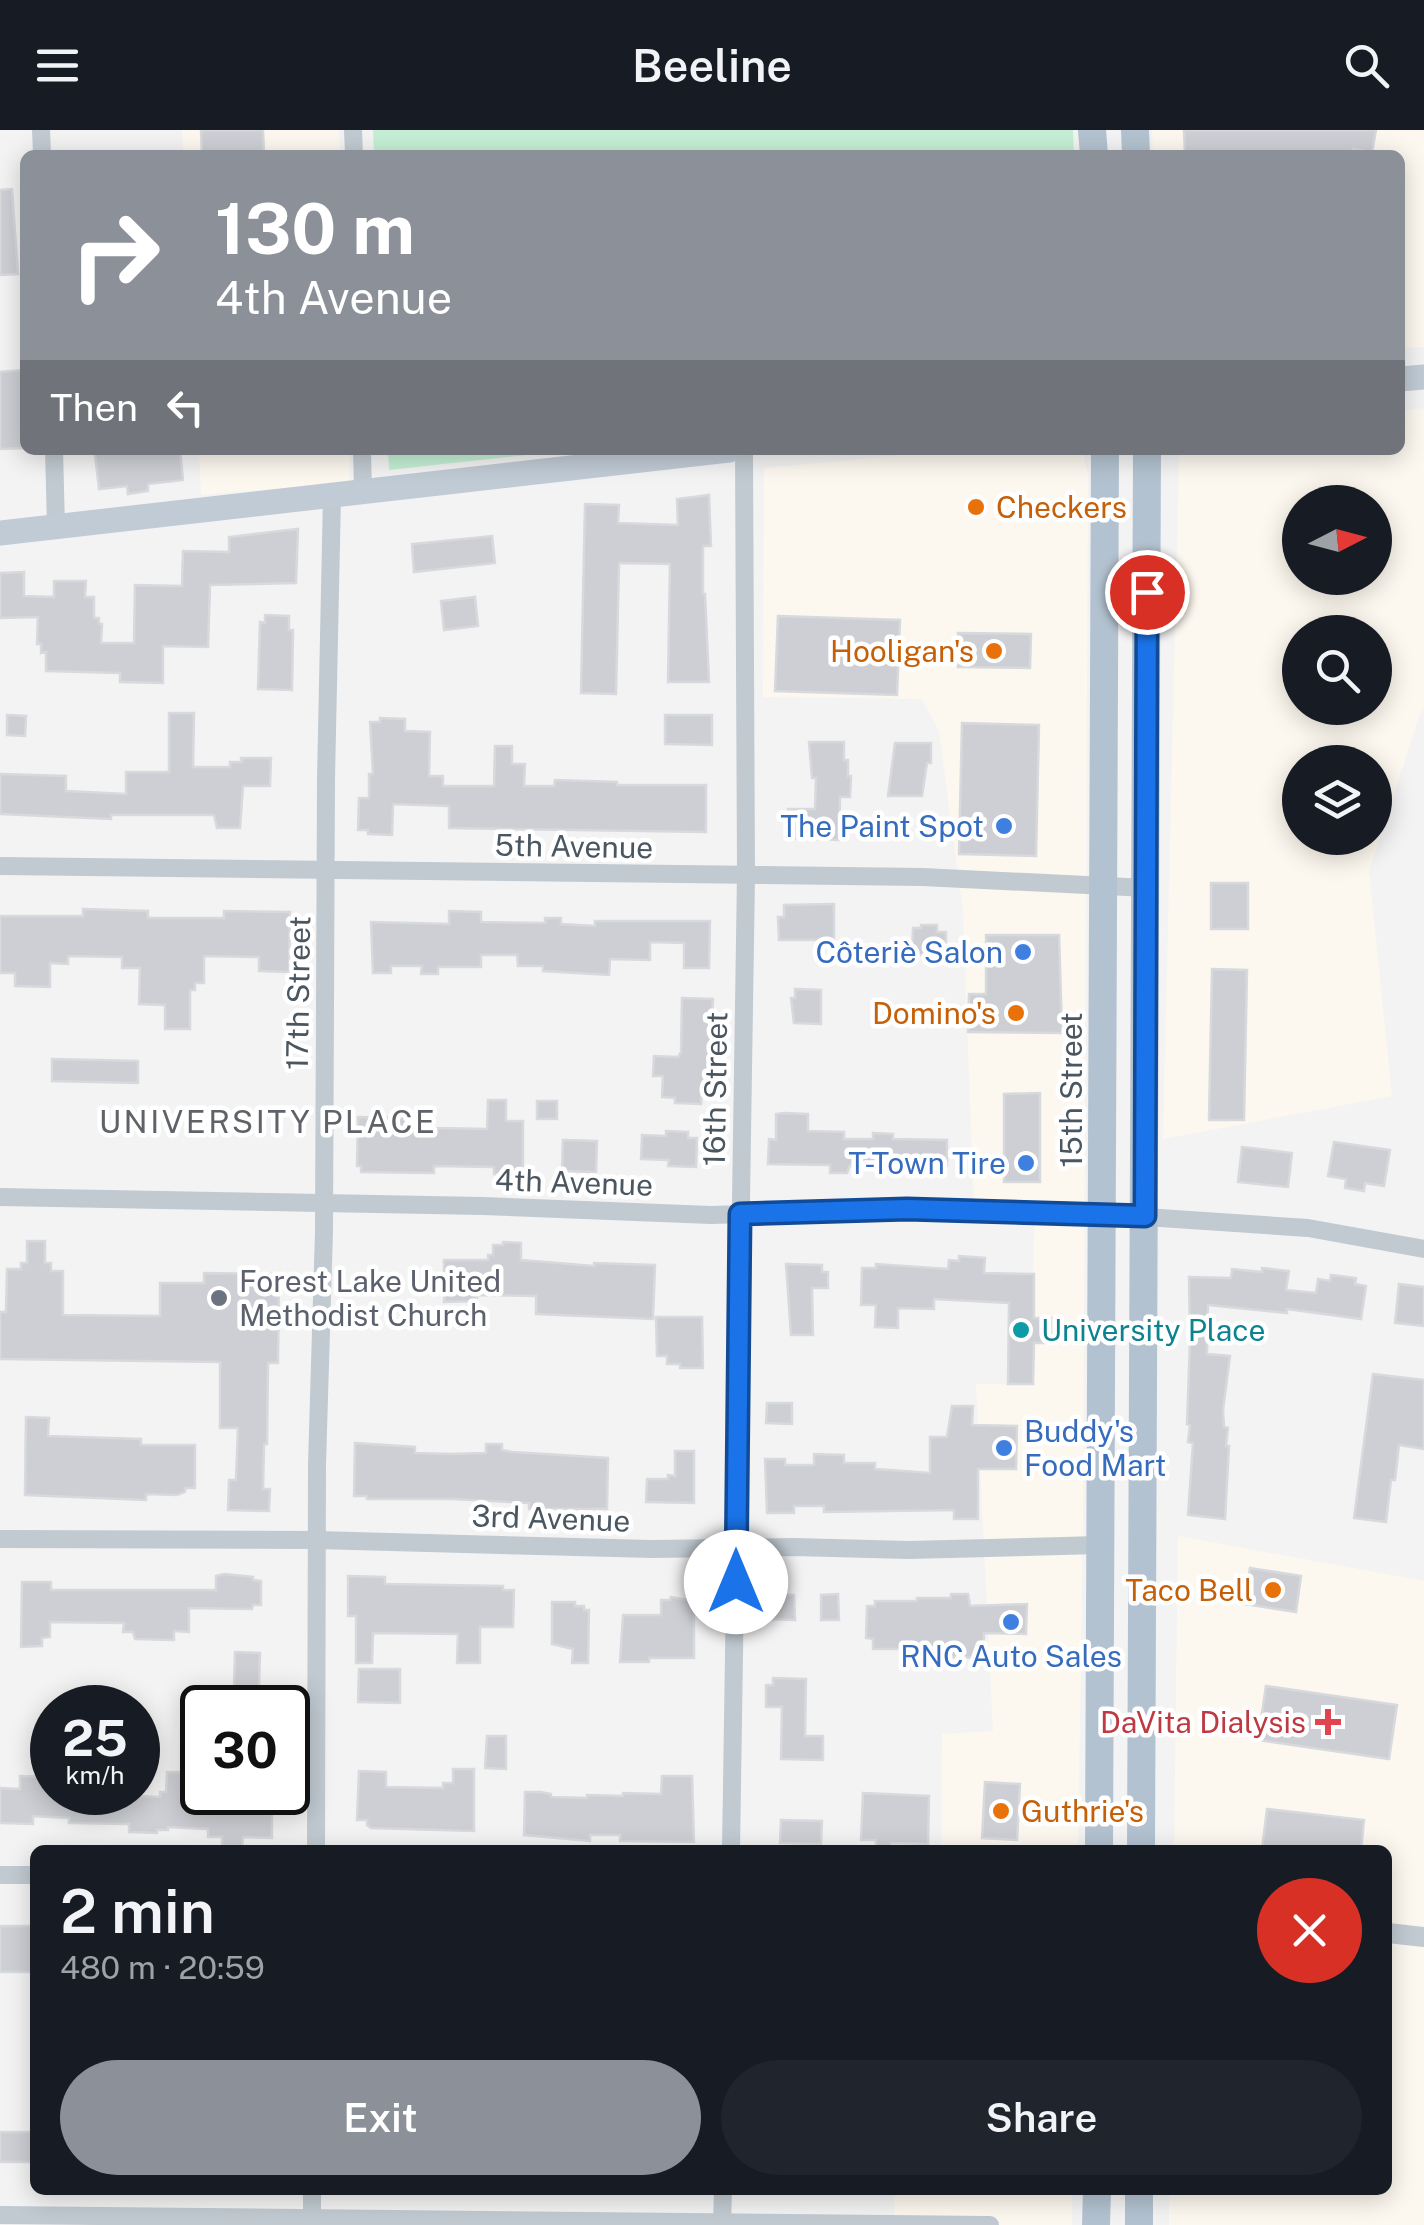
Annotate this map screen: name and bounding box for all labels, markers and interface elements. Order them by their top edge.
icon: menu [30,38,85,93]
icon: search [1339,38,1394,93]
text: Beeline [632,39,792,92]
text: 130 m [215,187,415,270]
icon: right [50,190,180,320]
text: 4th Avenue [215,271,452,324]
icon: left [158,380,213,435]
text: Then [50,385,138,430]
north arrow [1282,485,1392,595]
map controls [1282,485,1392,855]
place label: Checkers [996,489,1127,525]
marker: Checkers [965,496,987,518]
pin [1105,550,1190,635]
icon: arrive [1120,565,1175,620]
button: search [1282,615,1392,725]
place label: Hooligan's [830,633,974,669]
marker: Hooligan's [983,640,1005,662]
button: layers [1282,745,1392,855]
place label: The Paint Spot [780,808,984,844]
marker: The Paint Spot [993,815,1015,837]
street label: 5th Avenue [494,827,654,865]
street label: 17th Street [279,916,317,1070]
place label: Côteriè Salon [815,934,1003,970]
marker: Côteriè Salon [1012,941,1034,963]
place label: Domino's [872,995,996,1031]
marker: Domino's [1005,1002,1027,1024]
street label: 16th Street [696,1011,734,1167]
street label: 15th Street [1053,1012,1089,1168]
district label: UNIVERSITY PLACE [99,1103,437,1140]
place label: T-Town Tire [848,1145,1006,1181]
marker: T-Town Tire [1015,1152,1037,1174]
street label: 4th Avenue [494,1161,654,1203]
place label: Forest Lake United Methodist Church [239,1263,501,1333]
marker: Forest Lake United Methodist Church [208,1287,230,1309]
place label: University Place [1041,1312,1266,1348]
marker: University Place [1010,1319,1032,1341]
place label: Buddy's Food Mart [1024,1413,1167,1483]
marker: Buddy's Food Mart [993,1437,1015,1459]
street label: 3rd Avenue [471,1497,631,1539]
position arrow [684,1530,788,1634]
place label: Taco Bell [1125,1572,1253,1608]
marker: Taco Bell [1262,1579,1284,1601]
marker: RNC Auto Sales [1000,1611,1022,1633]
place label: RNC Auto Sales [900,1638,1122,1674]
speed limit sign: 30 [180,1685,310,1815]
place label: DaVita Dialysis [1100,1704,1306,1740]
text: 25 [62,1708,128,1767]
marker: DaVita Dialysis [1315,1709,1341,1735]
text: km/h [66,1760,124,1790]
place label: Guthrie's [1021,1793,1144,1829]
marker: Guthrie's [990,1800,1012,1822]
text: 2 min [60,1876,215,1947]
button: close [1257,1878,1362,1983]
text: 480 m · 20:59 [60,1949,265,1986]
button: Exit [60,2060,701,2175]
button: Share [721,2060,1362,2175]

